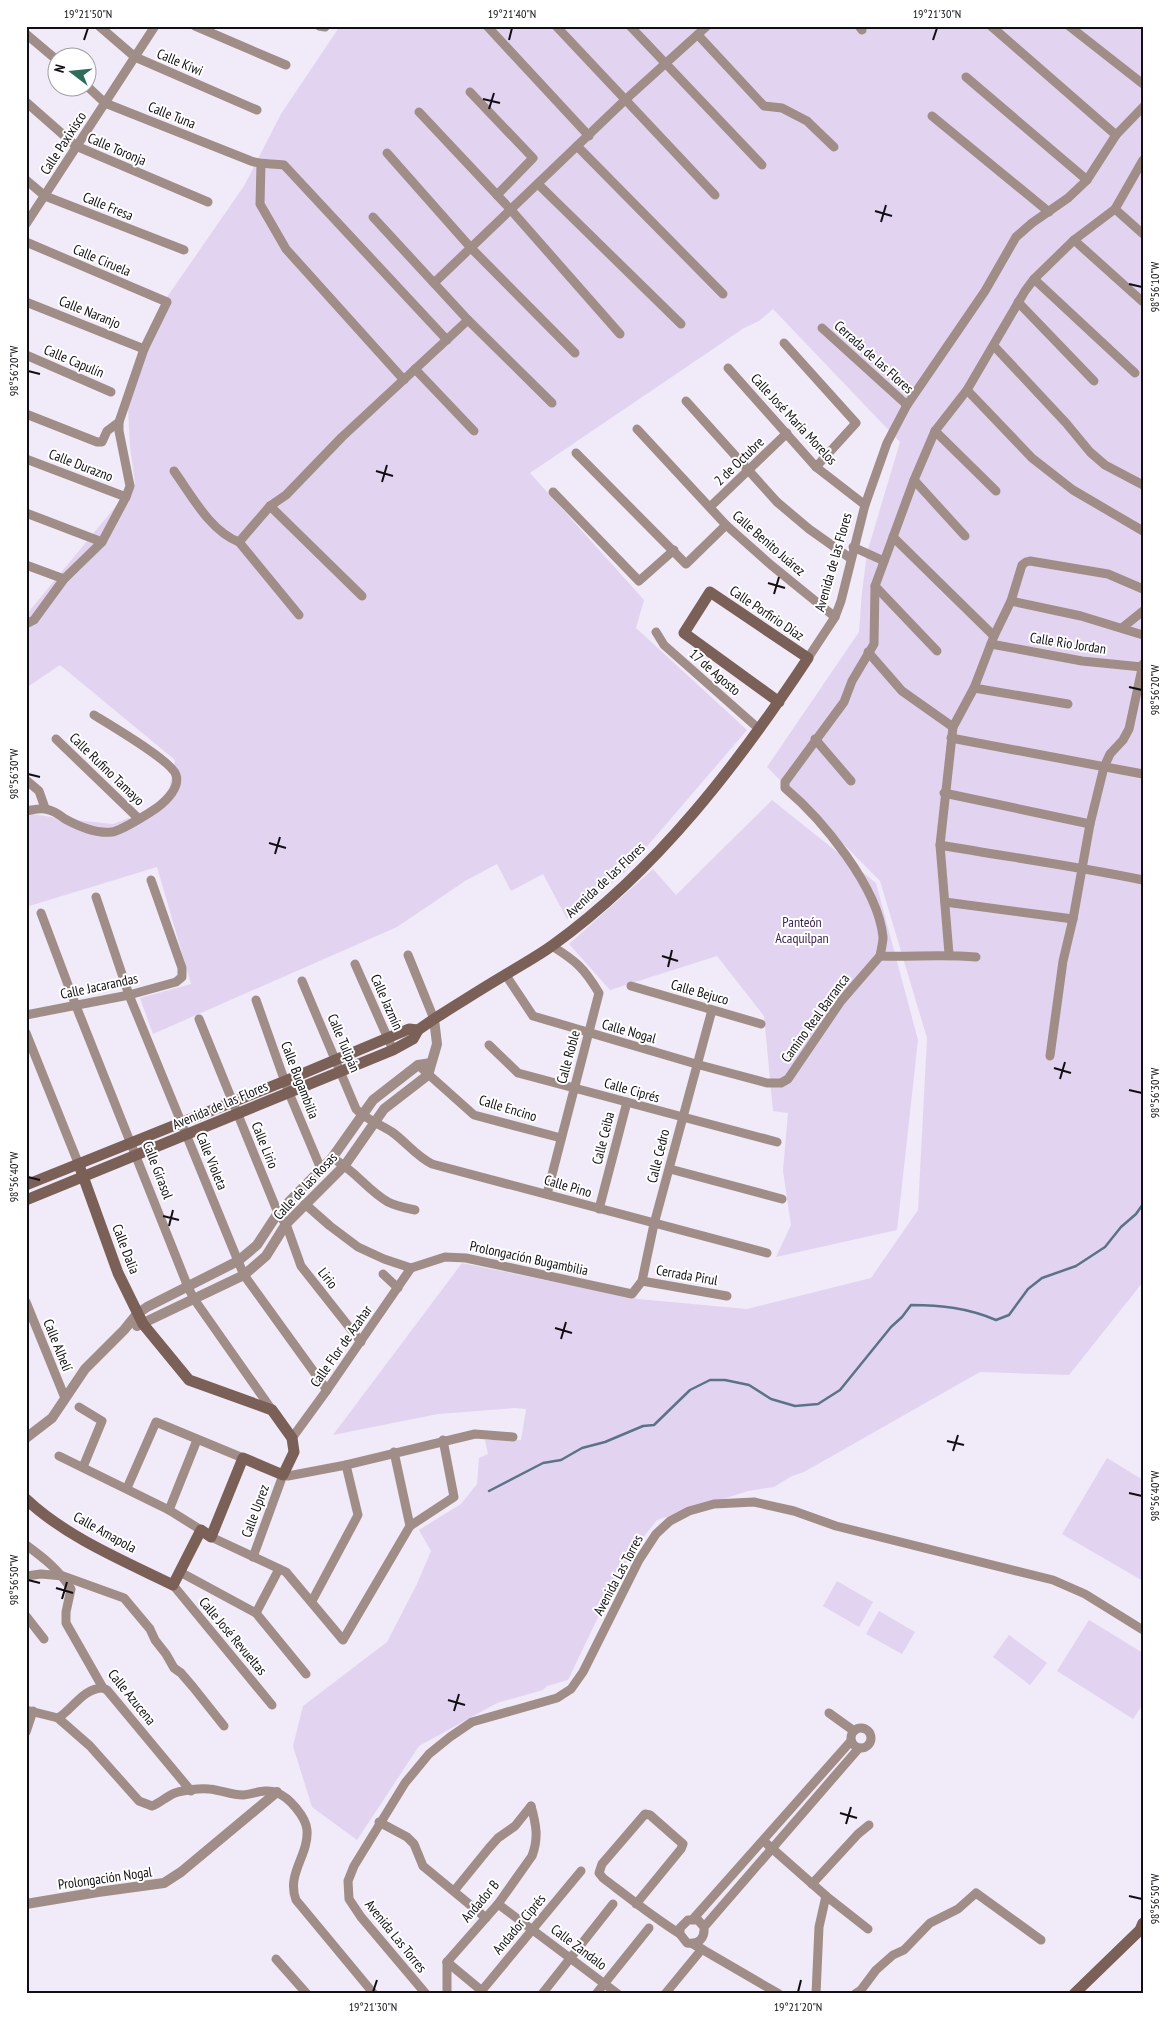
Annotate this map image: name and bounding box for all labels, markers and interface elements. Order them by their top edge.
text: 19°21'50"N [64,6,112,21]
text: 19°21'40"N [488,6,536,21]
text: 19°21'30"N [913,6,961,21]
street label: Calle Kiwi [154,44,206,80]
north arrow [48,48,98,98]
text: N [50,62,69,75]
street label: Calle Tuna [146,97,198,133]
street label: Calle Paxixisco [36,108,90,178]
street label: Calle Toronja [85,129,149,169]
street label: Calle Fresa [80,188,136,224]
street label: Calle Ciruela [70,240,134,280]
text: 98°56'10"W [1147,262,1162,312]
street label: Calle Naranjo [57,292,123,332]
street label: Cerrada de las Flores [831,317,918,397]
street label: Calle Capulín [41,340,107,382]
text: 98°56'20"W [6,346,21,396]
street label: Calle José María Morelos [747,369,841,469]
street label: 2 de Octubre [710,433,768,489]
street label: Calle Durazno [46,445,116,485]
street label: Calle Benito Juárez [729,506,809,580]
street label: Avenida de las Flores [810,510,856,614]
street label: Calle Porfirio Díaz [726,582,808,644]
street label: Calle Rio Jordan [1029,628,1107,658]
street label: 17 de Agosto [686,645,744,699]
text: 98°56'20"W [1147,665,1162,715]
street label: Calle Rufino Tamayo [66,729,148,809]
text: 98°56'30"W [6,749,21,799]
street label: Avenida de las Flores [562,838,649,921]
park label: Panteón Acaquilpan [775,913,829,947]
street label: Calle Jacarandas [59,969,140,1003]
street label: Camino Real Barranca [777,970,853,1066]
street label: Calle Jazmín [367,971,407,1033]
street label: Calle Bejuco [669,975,731,1009]
street label: Calle Tulipán [324,1011,364,1075]
street label: Calle Nogal [600,1015,659,1048]
street label: Calle Roble [552,1028,584,1086]
street label: Calle Bugambilia [277,1039,323,1121]
text: 98°56'30"W [1147,1068,1162,1118]
street label: Calle Ciprés [602,1073,662,1107]
street label: Avenida de las Flores [170,1077,271,1133]
street label: Calle Encino [477,1091,539,1125]
street label: Calle Ceiba [588,1110,618,1166]
street label: Calle Lirio [248,1119,282,1171]
street label: Calle Cedro [643,1127,673,1185]
street label: Calle Violeta [192,1129,232,1193]
street label: Calle Girasol [139,1139,178,1202]
street label: Calle de las Rosas [269,1148,341,1224]
text: 98°56'40"W [6,1152,21,1202]
street label: Calle Pino [542,1171,594,1201]
street label: Calle Dalia [108,1222,144,1276]
street label: Prolongación Bugambilia [468,1237,590,1279]
street label: Cerrada Pirul [655,1261,720,1289]
street label: Lirio [314,1264,342,1292]
street label: Calle Flor de Azahar [306,1301,376,1391]
street label: Calle Alhelí [39,1316,77,1374]
text: 98°56'40"W [1147,1471,1162,1521]
street label: Calle Uprez [237,1482,273,1540]
street label: Calle Amapola [70,1507,140,1557]
street label: Avenida Las Torres [589,1531,647,1618]
text: 98°56'50"W [6,1555,21,1605]
street label: Calle José Revueltas [195,1593,271,1679]
street label: Calle Azucena [104,1665,160,1729]
street label: Prolongación Nogal [57,1862,154,1893]
text: 98°56'50"W [1147,1874,1162,1924]
street label: Andador B [457,1876,503,1926]
street label: Andador Ciprés [489,1890,550,1958]
street label: Avenida Las Torres [361,1896,431,1976]
street label: Calle Zandalo [547,1920,611,1974]
text: 19°21'30"N [349,1999,397,2014]
text: 19°21'20"N [774,1999,822,2014]

